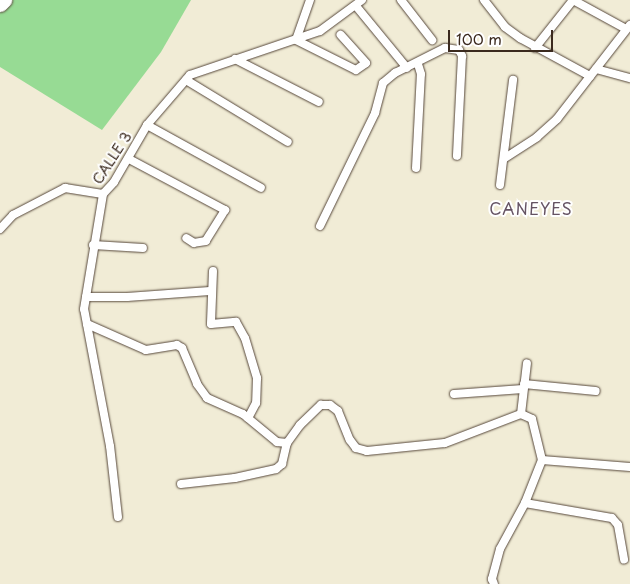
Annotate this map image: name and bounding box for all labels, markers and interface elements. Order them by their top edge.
scale bar [450,20,555,52]
text: 100 m [456,27,502,50]
street label: CALLE 3 [89,128,135,188]
district label: CANEYES [488,198,574,218]

